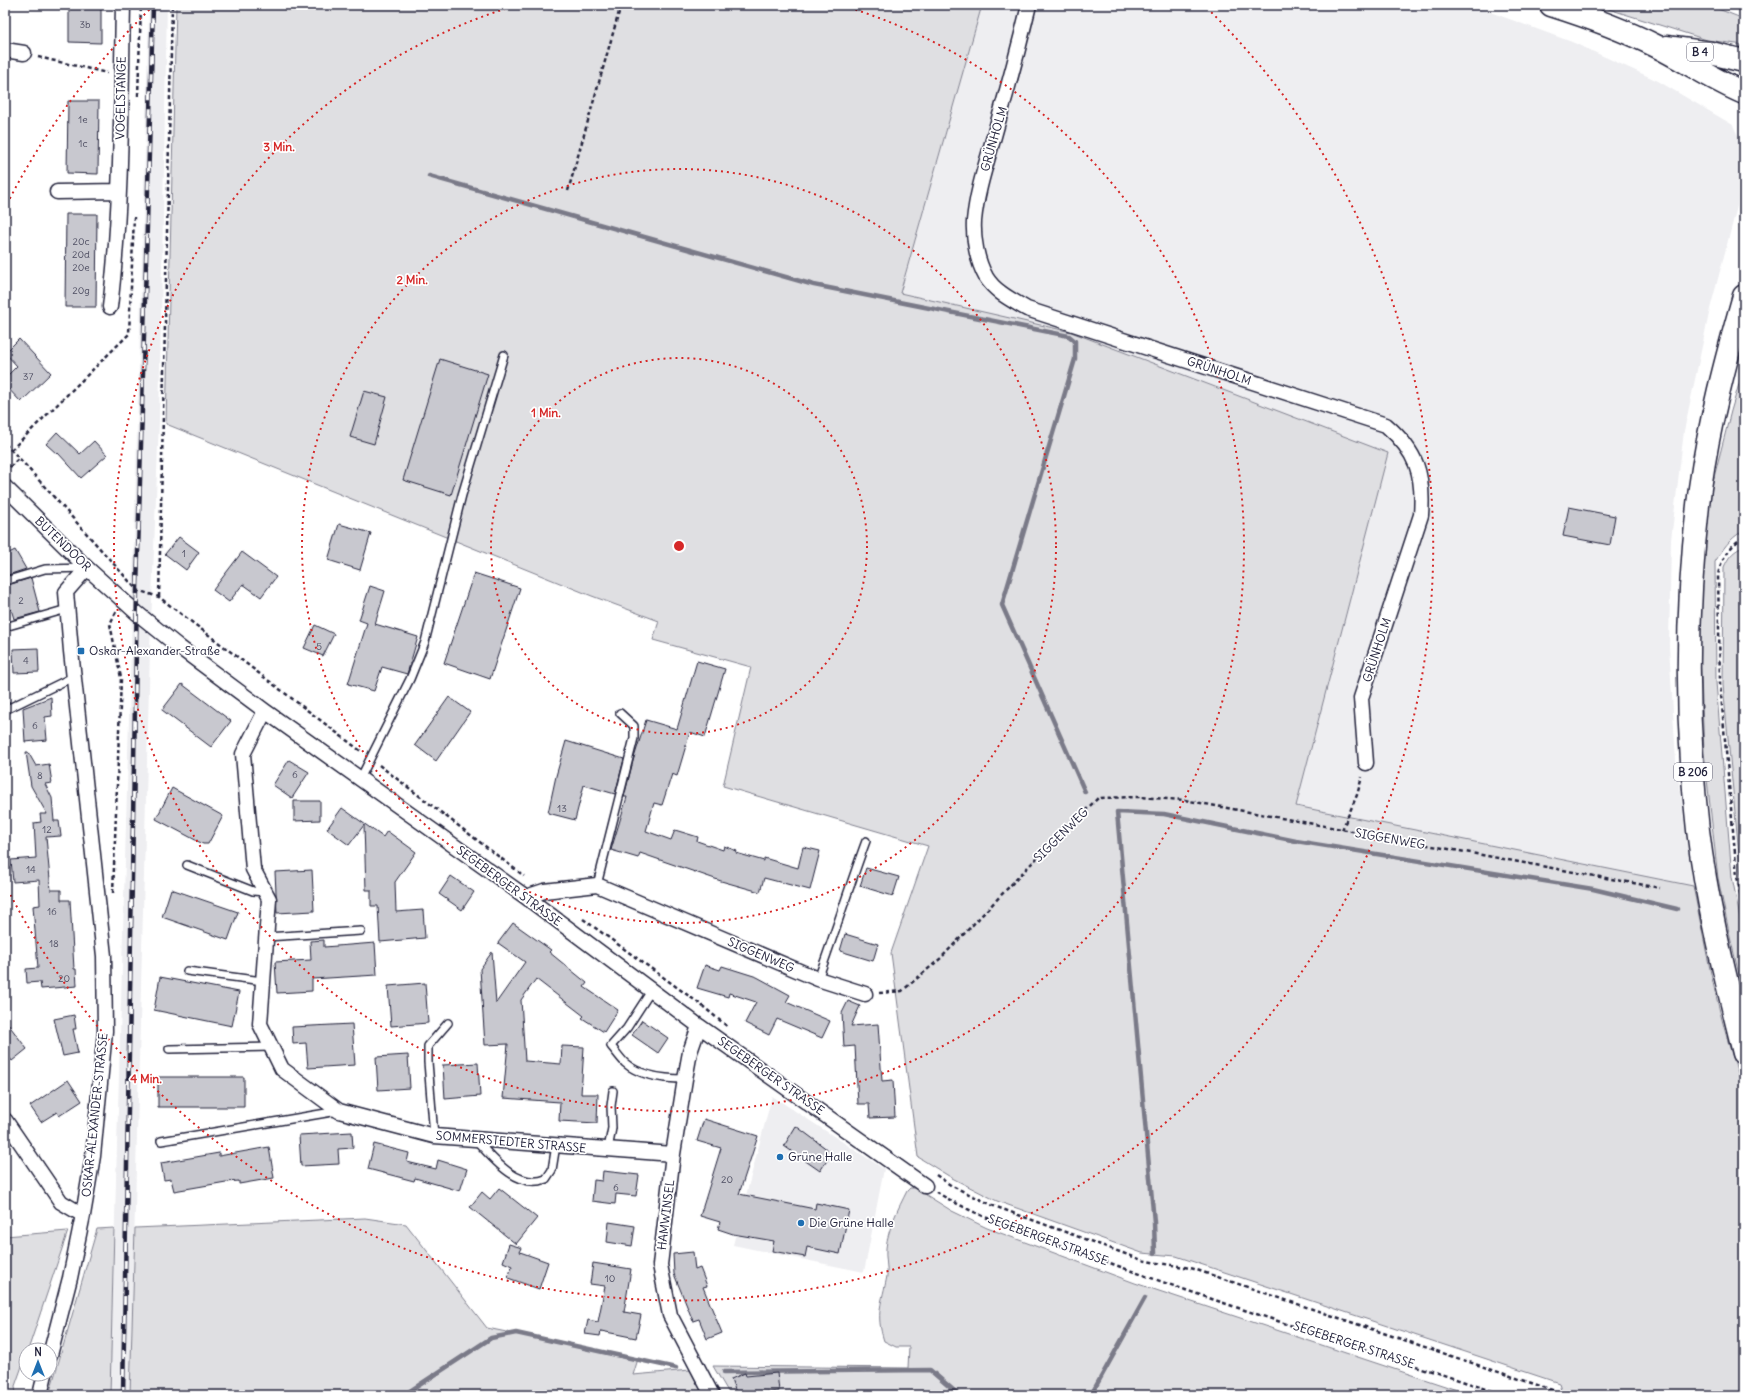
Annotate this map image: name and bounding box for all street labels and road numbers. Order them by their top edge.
road number: B 4 [1687,43,1713,61]
street label: VOGELSTANGE [112,56,129,140]
street label: GRÜNHOLM [977,105,1010,173]
street label: GRÜNHOLM [1185,353,1253,388]
street label: BUTENDOOR [32,513,95,574]
street label: GRÜNHOLM [1359,616,1394,684]
road number: B 206 [1674,763,1712,781]
street label: SIGGENWEG [1030,804,1091,865]
street label: SIGGENWEG [1354,825,1427,852]
street label: SEGEBERGER STRASSE [454,842,565,929]
street label: SIGGENWEG [726,934,797,975]
street label: OSKAR-ALEXANDER-STRASSE [78,1032,111,1198]
street label: SEGEBERGER STRASSE [715,1033,827,1118]
street label: SOMMERSTEDTER STRASSE [435,1127,587,1156]
street label: HAMWINSEL [654,1178,677,1251]
street label: SEGEBERGER STRASSE [986,1211,1110,1268]
street label: SEGEBERGER STRASSE [1292,1318,1417,1371]

